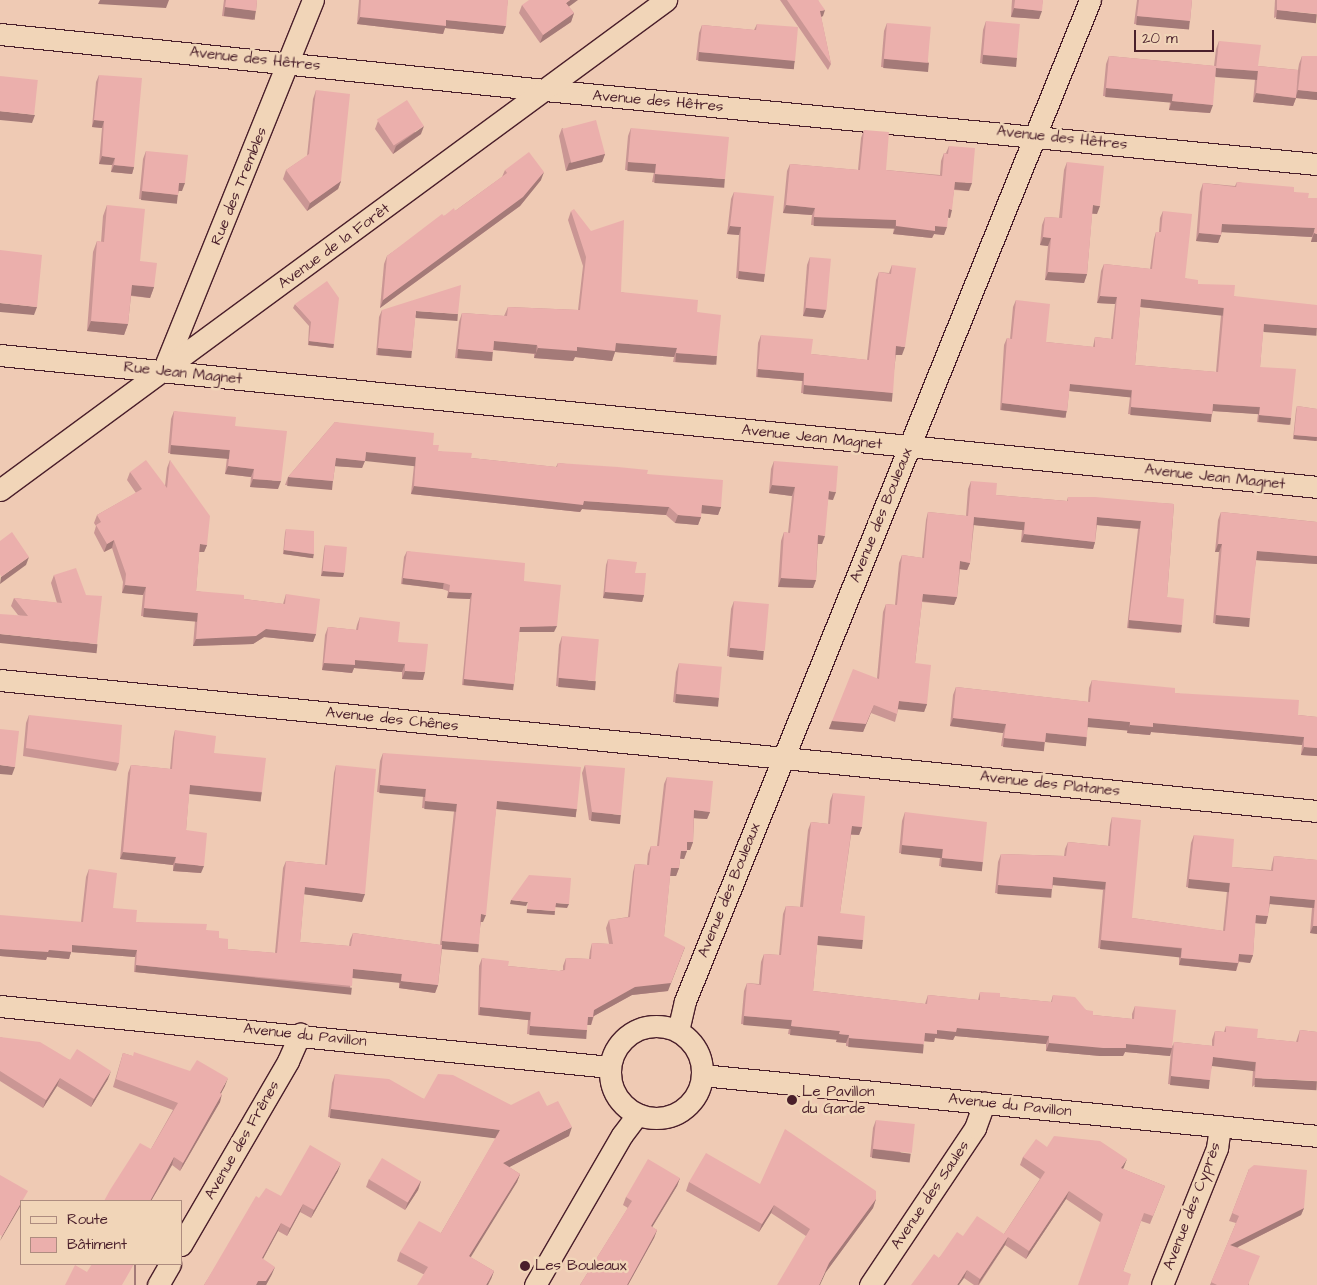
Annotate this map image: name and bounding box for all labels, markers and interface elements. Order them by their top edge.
scale bar [1137,20,1217,52]
text: 20 m [1142,28,1178,49]
street label: Avenue des Hêtres [189,43,321,75]
street label: Avenue des Hêtres [592,86,724,116]
street label: Avenue des Hêtres [996,122,1128,154]
street label: Rue des Trembles [207,124,271,248]
street label: Avenue de la Forêt [275,199,393,293]
street label: Rue Jean Magnet [123,358,243,388]
street label: Avenue Jean Magnet [741,421,883,453]
street label: Avenue des Bouleaux [846,445,916,585]
street label: Avenue Jean Magnet [1144,461,1286,493]
street label: Avenue des Chênes [325,703,459,735]
street label: Avenue des Platanes [979,768,1121,800]
street label: Avenue des Bouleaux [694,820,764,960]
street label: Avenue du Pavillon [242,1020,368,1050]
street label: Avenue des Frênes [201,1077,283,1203]
place label: Le Pavillon du Garde [802,1082,874,1117]
street label: Avenue du Pavillon [947,1090,1073,1120]
marker: Le Pavillon du Garde [786,1094,798,1106]
street label: Avenue des Saules [887,1137,973,1253]
street label: Avenue des Cyprès [1159,1140,1225,1272]
legend [20,1200,182,1265]
text: Route [67,1209,108,1230]
text: Bâtiment [67,1234,127,1255]
place label: Les Bouleaux [535,1257,627,1275]
marker: Les Bouleaux [519,1260,531,1272]

